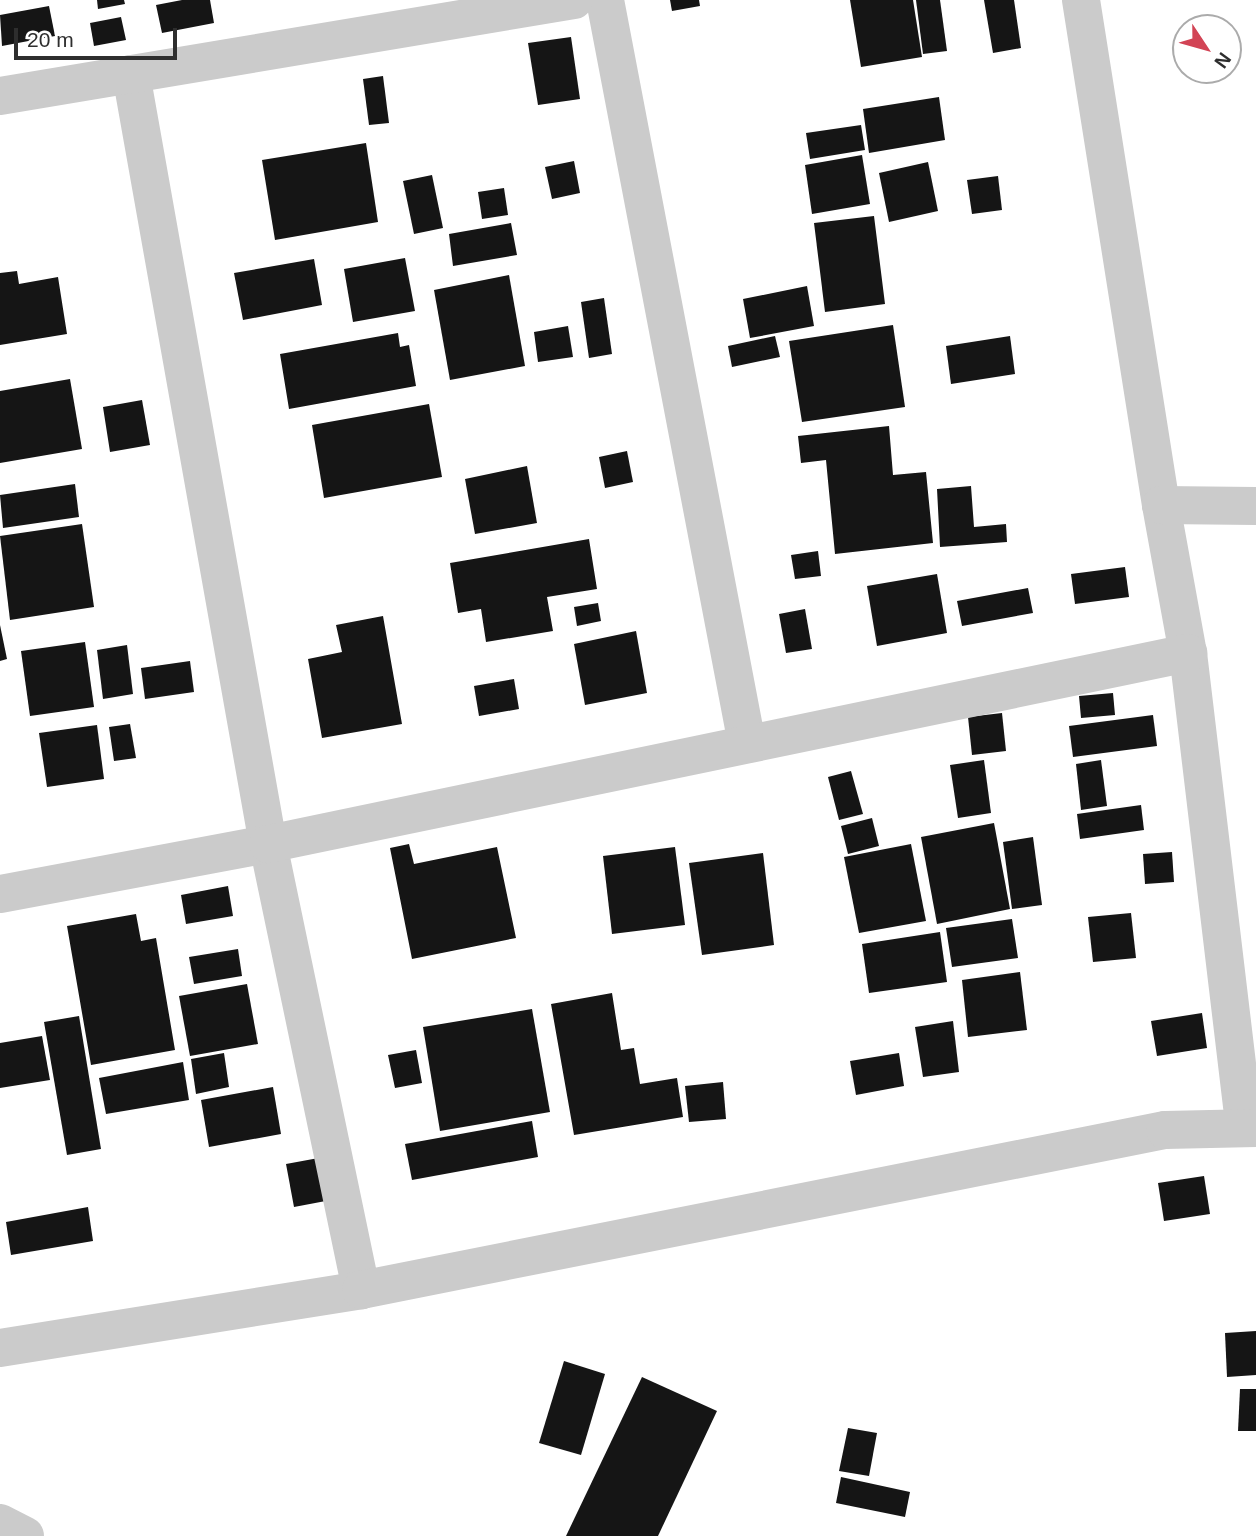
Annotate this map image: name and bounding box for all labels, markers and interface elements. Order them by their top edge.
scale bar [18,14,180,58]
north arrow [1172,14,1242,84]
text: 20 m [27,28,74,51]
text: N [1210,49,1235,72]

